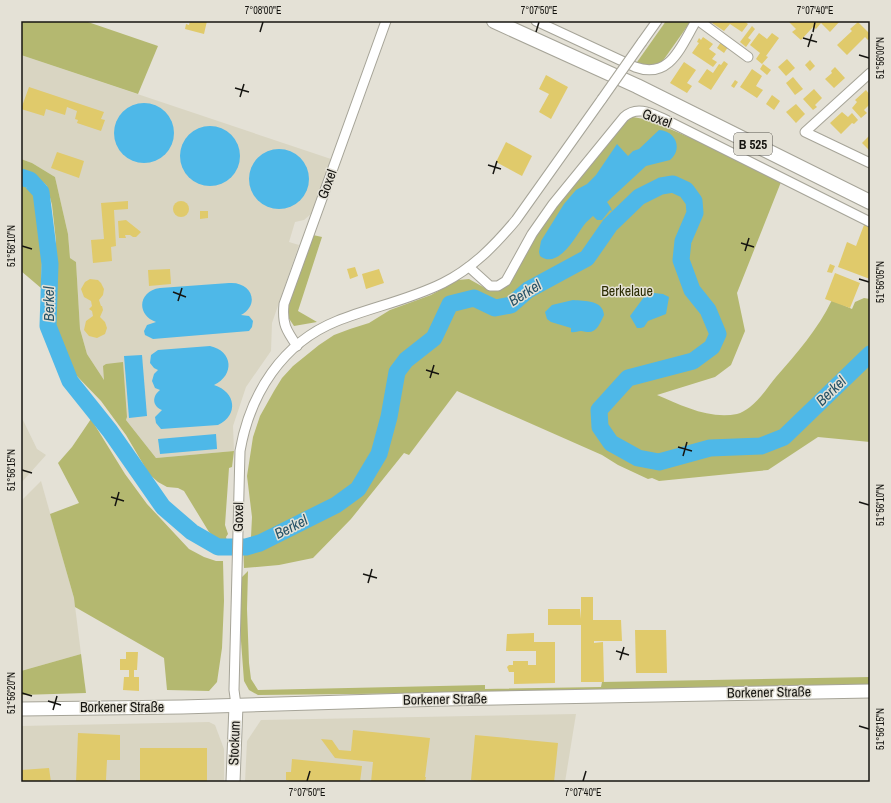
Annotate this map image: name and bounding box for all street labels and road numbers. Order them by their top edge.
street label: Goxel [640,104,674,132]
road number: B 525 [734,133,772,155]
street label: Goxel [313,167,341,201]
street label: Goxel [229,502,247,532]
street label: Borkener Straße [727,682,811,702]
street label: Borkener Straße [403,689,487,709]
street label: Borkener Straße [80,698,164,716]
street label: Stockum [224,720,244,766]

